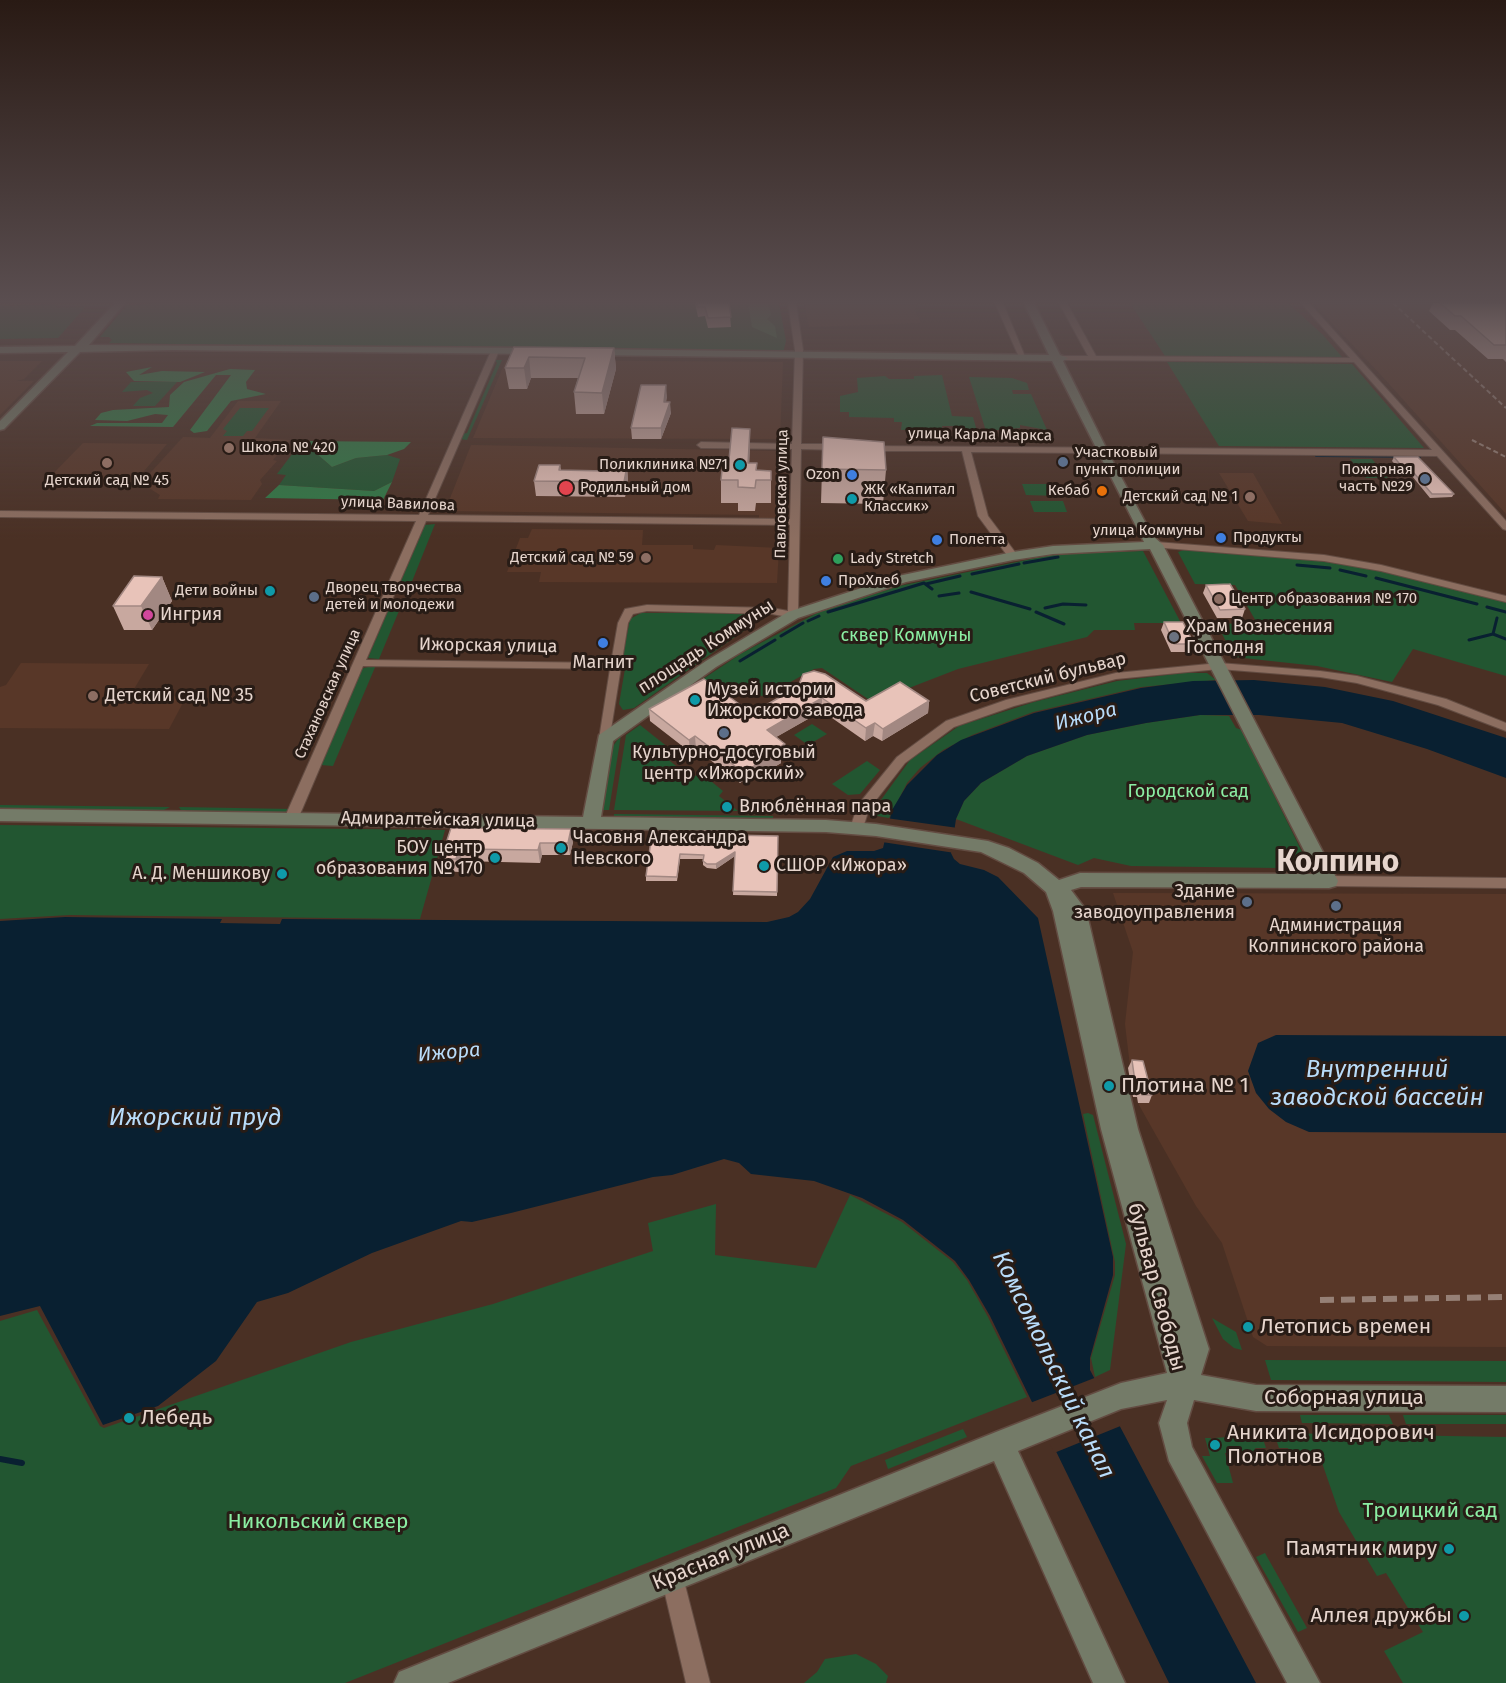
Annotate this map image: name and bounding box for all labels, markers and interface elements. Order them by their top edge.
street label: улица Карла Маркса [908,425,1052,445]
street label: Павловская улица [772,429,792,559]
place label: Школа № 420 [241,439,336,457]
marker: Школа № 420 [222,441,236,455]
place label: Участковый пункт полиции [1075,444,1181,479]
marker: Участковый пункт полиции [1056,455,1070,469]
marker: Детский сад № 45 [100,456,114,470]
place label: Поликлиника №71 [599,456,728,474]
marker: Поликлиника №71 [733,458,747,472]
place label: Пожарная часть №29 [1339,461,1413,496]
place label: Ozon [806,466,840,484]
marker: Ozon [845,468,859,482]
place label: Детский сад № 45 [45,472,169,490]
marker: Пожарная часть №29 [1418,472,1432,486]
marker: Родильный дом [557,479,575,497]
place label: Родильный дом [580,479,691,497]
place label: ЖК «Капитал Классик» [864,481,955,516]
place label: Кебаб [1048,482,1090,500]
marker: Кебаб [1095,484,1109,498]
place label: Детский сад № 1 [1123,488,1238,506]
marker: Детский сад № 1 [1243,490,1257,504]
marker: ЖК «Капитал Классик» [845,492,859,506]
street label: улица Вавилова [341,493,455,515]
street label: улица Коммуны [1093,522,1203,540]
place label: Продукты [1233,529,1302,547]
place label: Полетта [949,531,1005,549]
marker: Продукты [1214,531,1228,545]
marker: Полетта [930,533,944,547]
place label: Детский сад № 59 [510,549,634,567]
place label: Lady Stretch [850,550,934,568]
marker: Детский сад № 59 [639,551,653,565]
marker: Lady Stretch [831,552,845,566]
place label: ПроХлеб [838,572,899,590]
marker: ПроХлеб [819,574,833,588]
place label: Дворец творчества детей и молодежи [326,579,462,614]
place label: Дети войны [175,582,258,600]
marker: Дети войны [263,584,277,598]
marker: Дворец творчества детей и молодежи [307,590,321,604]
place label: Центр образования № 170 [1231,590,1417,608]
marker: Центр образования № 170 [1212,592,1226,606]
street label: площадь Коммуны [634,595,778,699]
place label: Ингрия [160,604,222,626]
marker: Ингрия [141,608,155,622]
place label: Храм Вознесения Господня [1186,616,1333,658]
park label: сквер Коммуны [841,625,971,647]
street label: Стахановская улица [291,626,365,762]
marker: Храм Вознесения Господня [1167,630,1181,644]
street label: Ижорская улица [419,634,557,658]
marker: Магнит [596,636,610,650]
street label: Советский бульвар [967,648,1129,708]
place label: Магнит [572,652,634,674]
place label: Музей истории Ижорского завода [707,679,863,722]
place label: Детский сад № 35 [105,685,253,707]
marker: Детский сад № 35 [86,689,100,703]
marker: Музей истории Ижорского завода [688,693,702,707]
water label: Ижора [1053,698,1119,736]
marker: Культурно-досуговый центр «Ижорский» [717,726,731,740]
place label: Культурно-досуговый центр «Ижорский» [632,742,816,784]
park label: Городской сад [1127,781,1249,803]
place label: Влюблённая пара [739,796,891,818]
marker: Влюблённая пара [720,800,734,814]
street label: Адмиралтейская улица [341,808,535,832]
place label: Часовня Александра Невского [573,827,747,870]
place label: БОУ центр образования № 170 [316,837,483,880]
marker: Часовня Александра Невского [554,841,568,855]
district label: Колпино [1277,845,1399,881]
marker: БОУ центр образования № 170 [488,851,502,865]
place label: СШОР «Ижора» [776,855,907,877]
marker: СШОР «Ижора» [757,859,771,873]
place label: А. Д. Меншикову [132,863,270,885]
marker: А. Д. Меншикову [275,867,289,881]
place label: Здание заводоуправления [1074,881,1235,924]
marker: Здание заводоуправления [1240,895,1254,909]
marker: Администрация Колпинского района [1329,899,1343,913]
place label: Администрация Колпинского района [1248,915,1424,958]
water label: Ижора [417,1038,481,1068]
water label: Внутренний заводской бассейн [1271,1056,1483,1112]
place label: Плотина № 1 [1121,1073,1249,1099]
marker: Плотина № 1 [1102,1079,1116,1093]
water label: Ижорский пруд [109,1104,281,1132]
street label: бульвар Свободы [1121,1200,1191,1374]
water label: Комсомольский канал [985,1247,1121,1483]
place label: Летопись времен [1260,1314,1431,1340]
marker: Летопись времен [1241,1320,1255,1334]
street label: Соборная улица [1264,1385,1424,1411]
place label: Лебедь [141,1405,212,1431]
marker: Лебедь [122,1411,136,1425]
place label: Аникита Исидорович Полотнов [1227,1420,1435,1470]
marker: Аникита Исидорович Полотнов [1208,1438,1222,1452]
park label: Троицкий сад [1362,1498,1498,1524]
park label: Никольский сквер [228,1509,408,1535]
street label: Красная улица [649,1518,793,1596]
place label: Памятник миру [1285,1536,1437,1562]
marker: Памятник миру [1442,1542,1456,1556]
place label: Аллея дружбы [1310,1603,1452,1629]
marker: Аллея дружбы [1457,1609,1471,1623]

